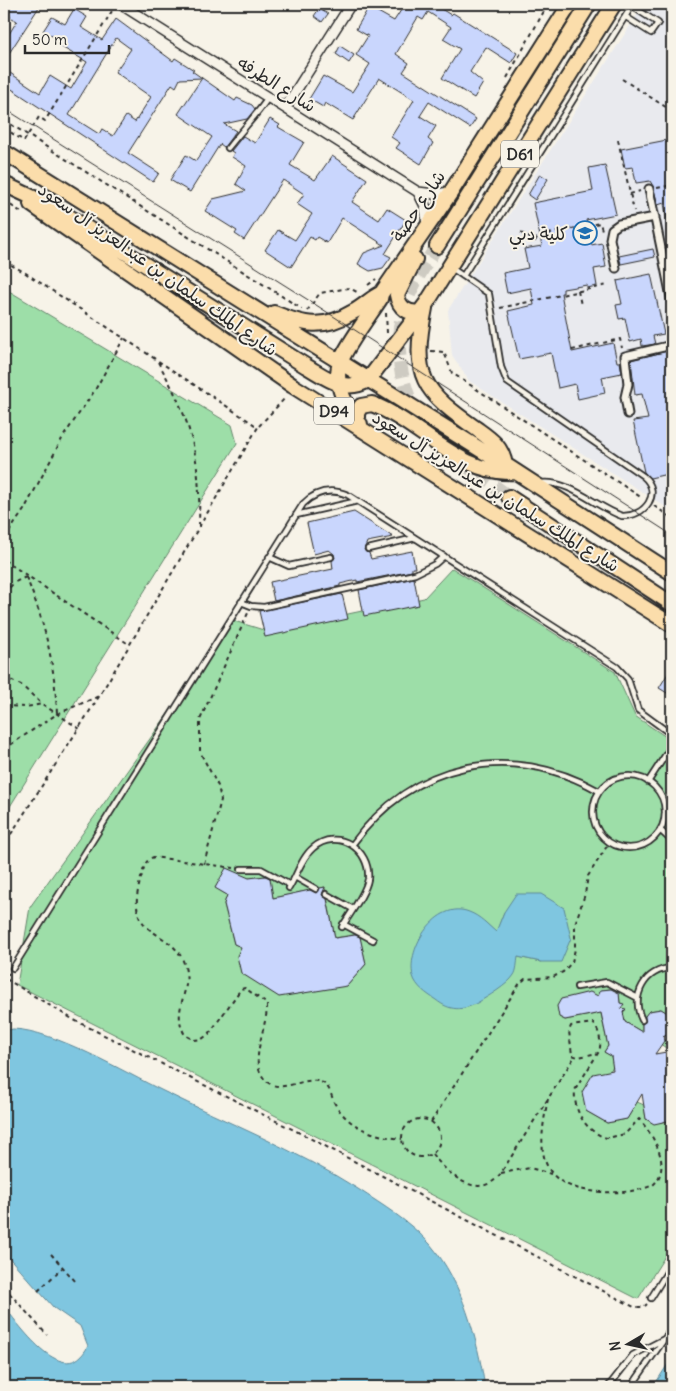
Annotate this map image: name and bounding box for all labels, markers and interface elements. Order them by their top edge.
scale bar [25,22,109,54]
text: 50 m [32,30,67,49]
street label: شارع الطرفه [233,51,321,118]
road number: D61 [501,140,539,168]
street label: شارع حصة [386,166,451,247]
street label: شارع الملك سلمان بن عبدالعزيز آل سعود [33,177,282,362]
school or university icon: كلية دبي [572,220,598,246]
place label: كلية دبي [509,222,568,250]
road number: D94 [314,398,354,424]
street label: شارع الملك سلمان بن عبدالعزيز آل سعود [368,405,624,578]
north arrow [604,1318,654,1368]
text: N [606,1340,625,1352]

